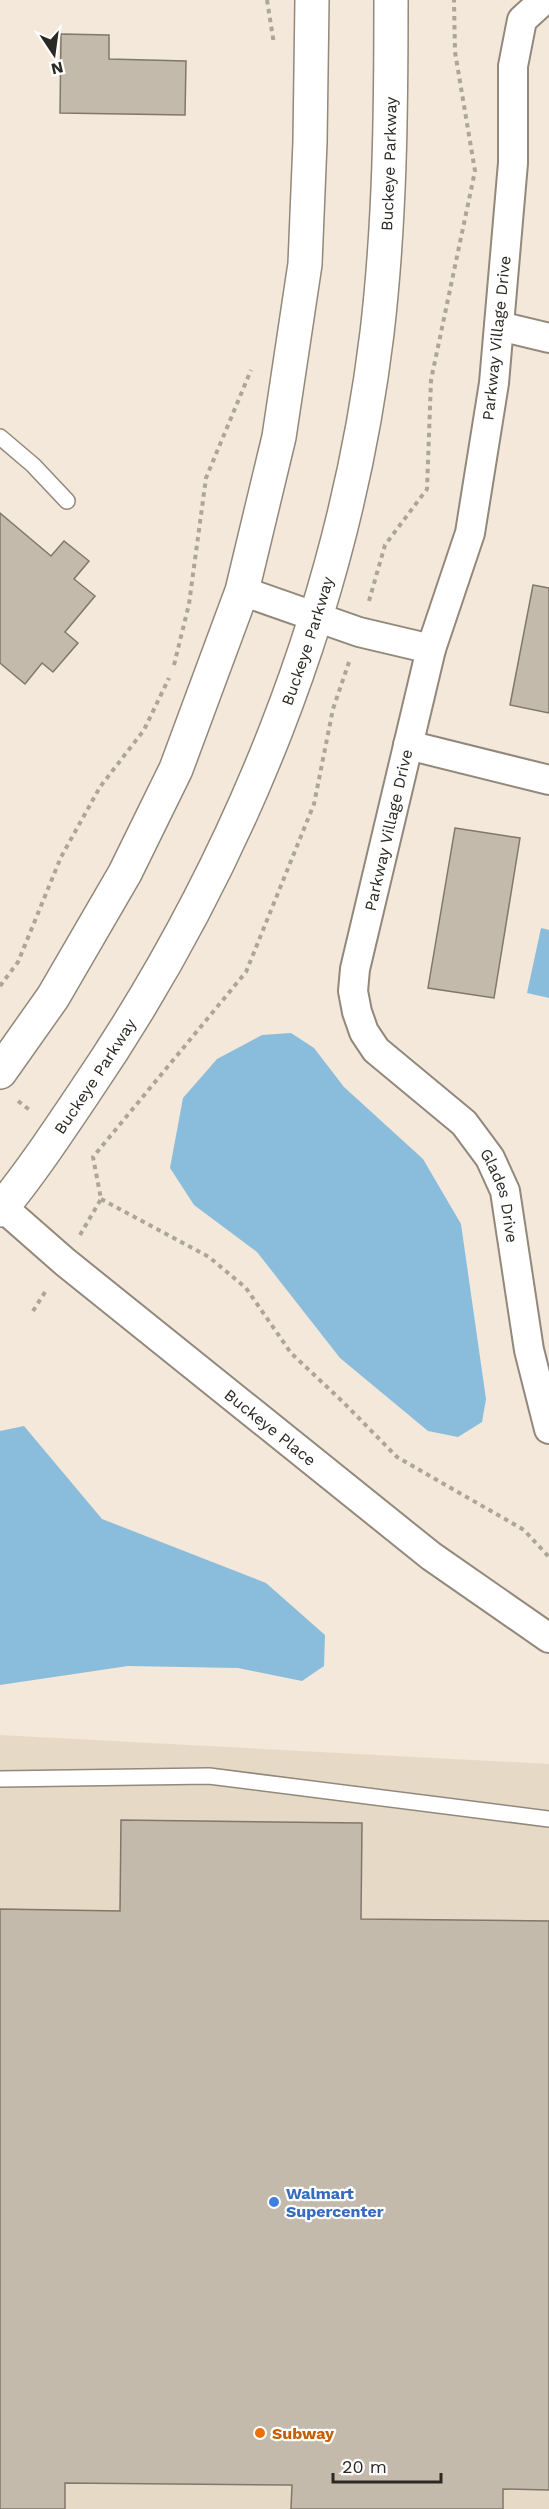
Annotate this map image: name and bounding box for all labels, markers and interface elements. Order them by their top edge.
north arrow [24,24,84,84]
text: N [49,58,65,79]
street label: Buckeye Parkway [377,96,400,232]
street label: Parkway Village Drive [478,255,515,421]
street label: Buckeye Parkway [277,574,337,708]
street label: Parkway Village Drive [361,747,416,913]
street label: Buckeye Parkway [50,1015,140,1138]
street label: Glades Drive [476,1145,522,1244]
street label: Buckeye Place [221,1385,320,1470]
place label: Walmart Supercenter [286,2184,384,2221]
marker: Walmart Supercenter [267,2195,281,2209]
place label: Subway [272,2424,335,2443]
marker: Subway [253,2426,267,2440]
scale bar [333,2446,441,2484]
text: 20 m [342,2456,387,2477]

